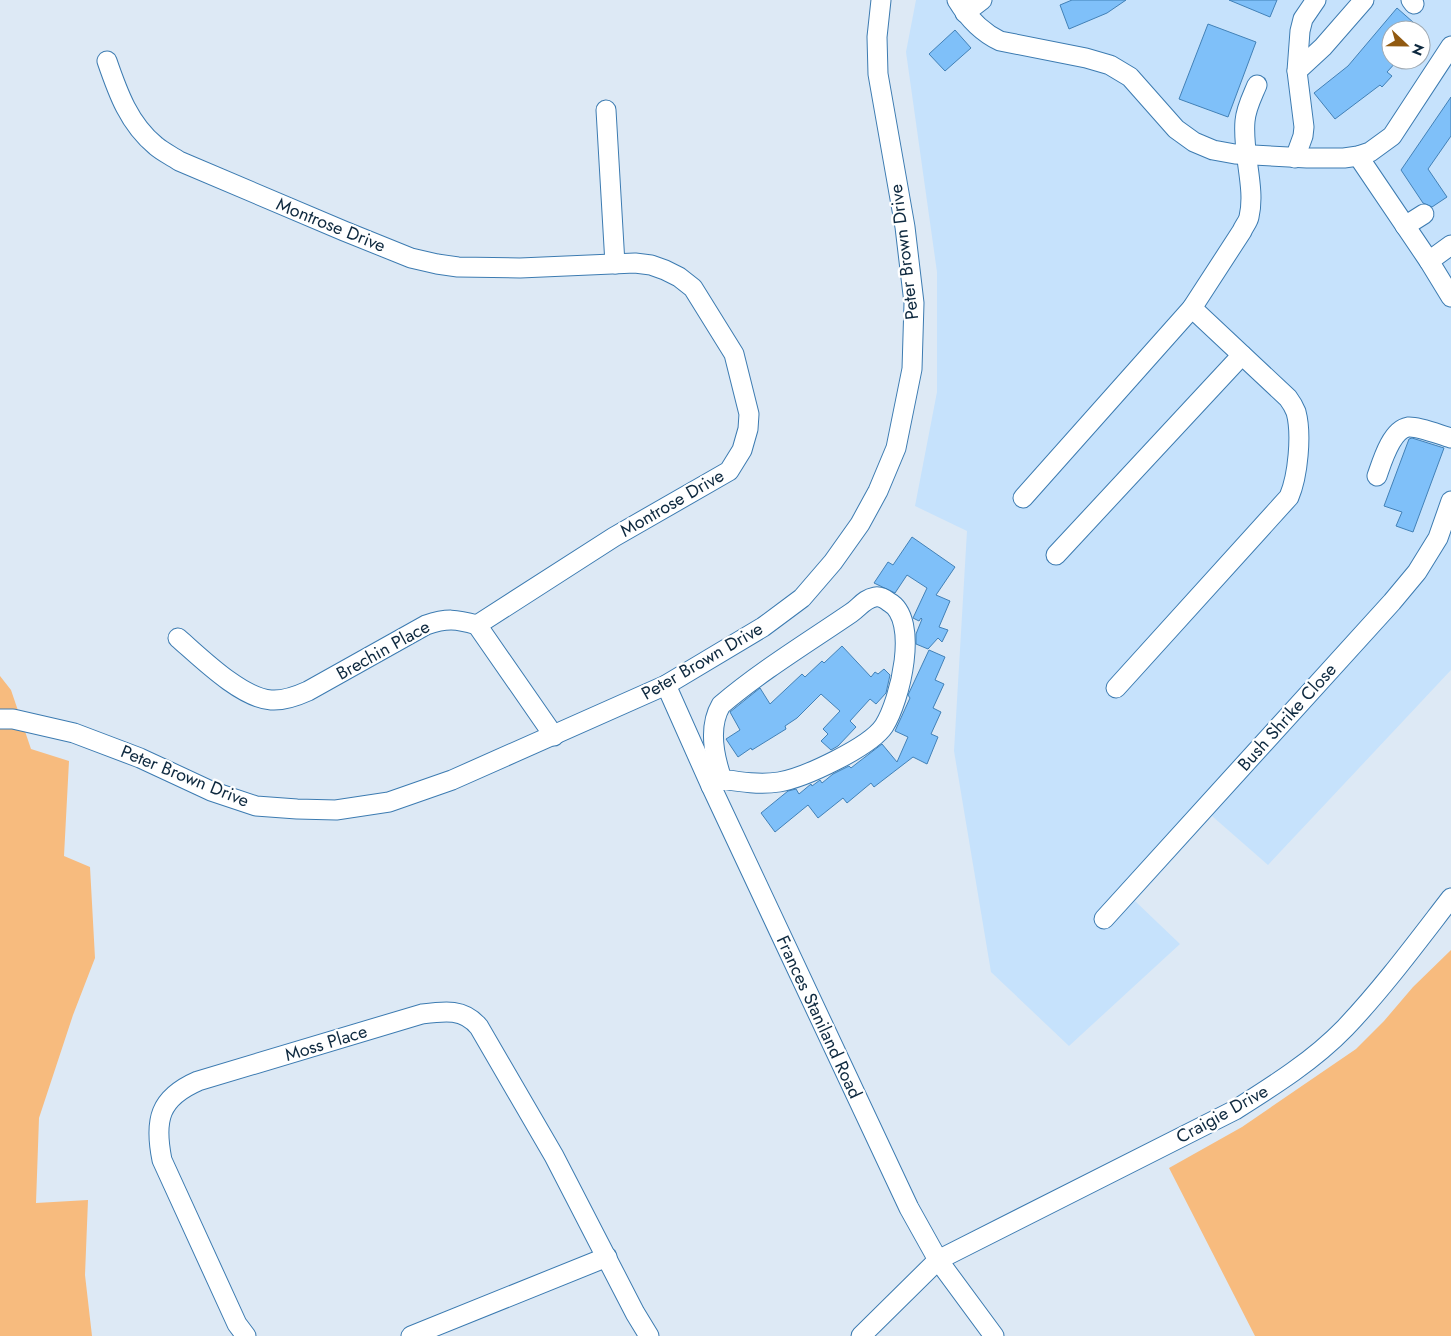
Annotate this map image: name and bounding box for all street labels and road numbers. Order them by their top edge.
street label: Peter Brown Drive [883,183,925,321]
street label: Montrose Drive [272,191,390,259]
street label: Montrose Drive [615,463,729,543]
street label: Brechin Place [332,614,434,686]
street label: Peter Brown Drive [636,616,768,706]
street label: Bush Shrike Close [1232,657,1342,777]
street label: Peter Brown Drive [117,738,253,814]
street label: Frances Staniland Road [770,931,868,1103]
street label: Moss Place [282,1018,370,1068]
street label: Craigie Drive [1171,1078,1273,1150]

